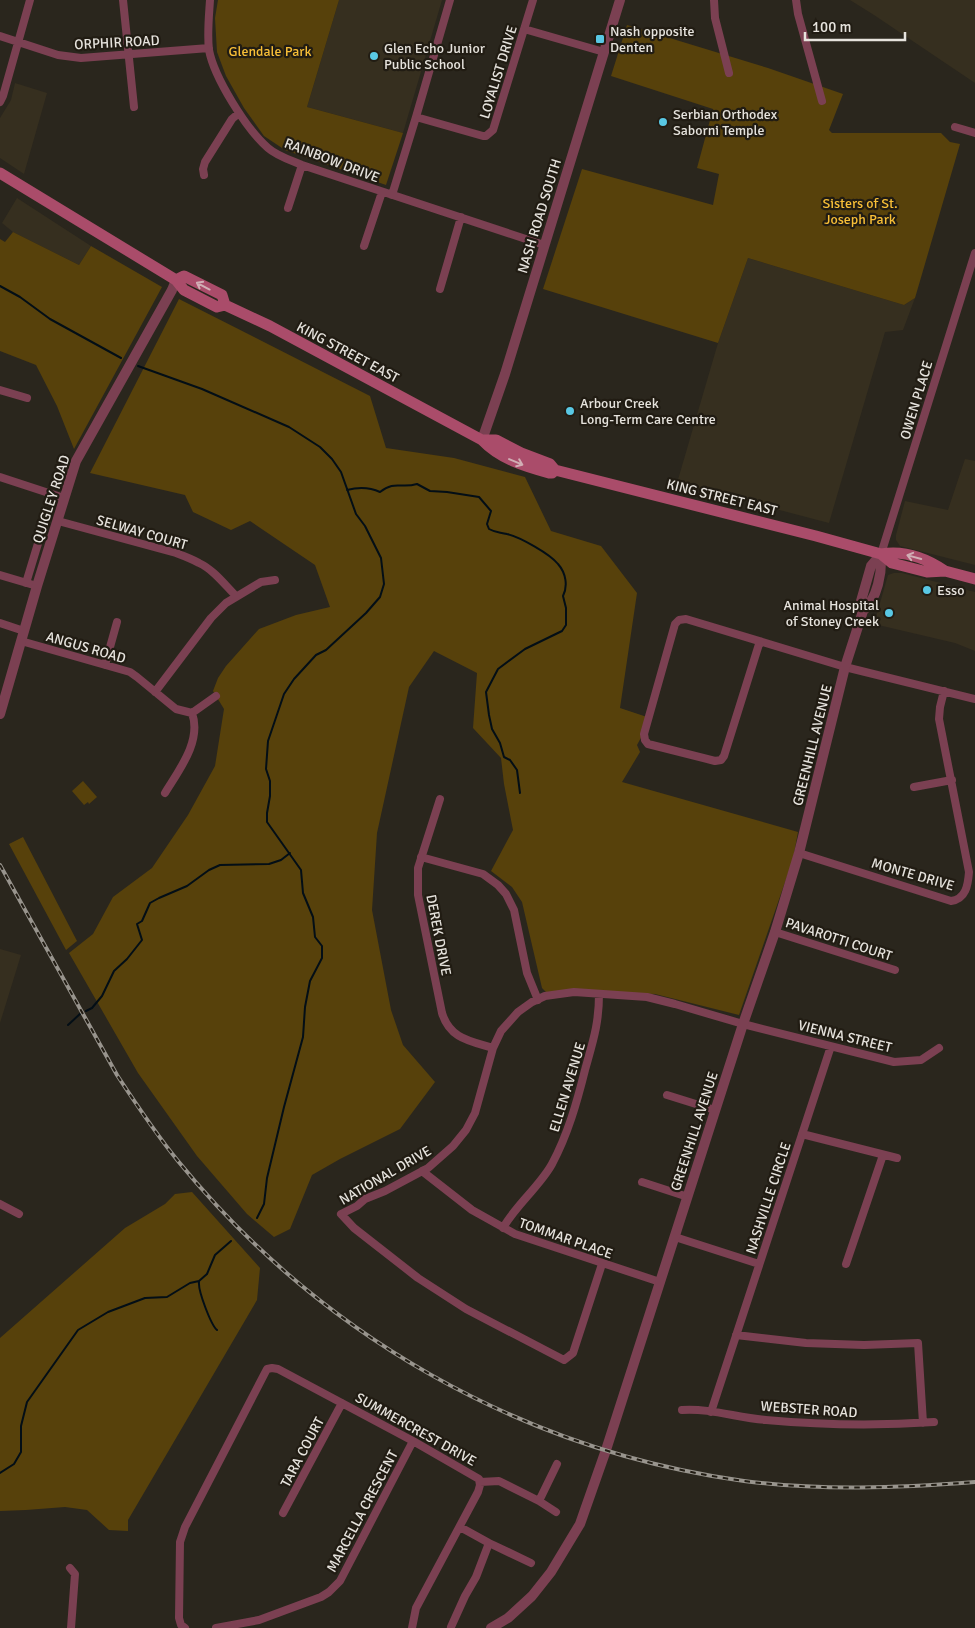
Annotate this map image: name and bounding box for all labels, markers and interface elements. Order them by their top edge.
scale bar [805,10,905,42]
text: 100 m [812,18,852,36]
street label: LOYALIST DRIVE [476,23,521,121]
place label: Nash opposite Denten [610,23,695,56]
street label: ORPHIR ROAD [74,32,160,53]
marker: Nash opposite Denten [594,33,606,45]
place label: Glen Echo Junior Public School [384,40,486,73]
park label: Glendale Park [228,43,312,60]
marker: Glen Echo Junior Public School [368,50,380,62]
place label: Serbian Orthodex Saborni Temple [673,106,778,139]
marker: Serbian Orthodex Saborni Temple [657,116,669,128]
street label: RAINBOW DRIVE [282,134,382,186]
street label: NASH ROAD SOUTH [514,157,565,276]
park label: Sisters of St. Joseph Park [822,195,898,228]
one-way arrow [196,281,211,291]
street label: KING STREET EAST [294,318,402,387]
street label: OWEN PLACE [896,359,937,442]
place label: Arbour Creek Long-Term Care Centre [580,395,716,428]
marker: Arbour Creek Long-Term Care Centre [564,405,576,417]
street label: QUIGLEY ROAD [29,453,74,545]
one-way arrow [509,459,524,468]
street label: KING STREET EAST [665,476,779,519]
street label: SELWAY COURT [94,511,189,554]
one-way arrow [907,551,923,561]
place label: Esso [937,582,964,599]
marker: Esso [921,584,933,596]
place label: Animal Hospital of Stoney Creek [783,597,879,630]
marker: Animal Hospital of Stoney Creek [883,607,895,619]
street label: ANGUS ROAD [44,628,128,667]
street label: GREENHILL AVENUE [789,683,836,808]
street label: MONTE DRIVE [869,855,956,894]
street label: DEREK DRIVE [422,893,455,977]
street label: PAVAROTTI COURT [783,914,895,965]
street label: VIENNA STREET [796,1017,894,1056]
street label: ELLEN AVENUE [546,1040,589,1134]
street label: GREENHILL AVENUE [667,1069,722,1193]
street label: NASHVILLE CIRCLE [742,1140,795,1256]
street label: NATIONAL DRIVE [336,1142,434,1209]
street label: TOMMAR PLACE [517,1214,615,1263]
street label: SUMMERCREST DRIVE [352,1389,479,1470]
street label: WEBSTER ROAD [760,1398,858,1421]
street label: TARA COURT [277,1414,328,1490]
street label: MARCELLA CRESCENT [323,1447,402,1575]

